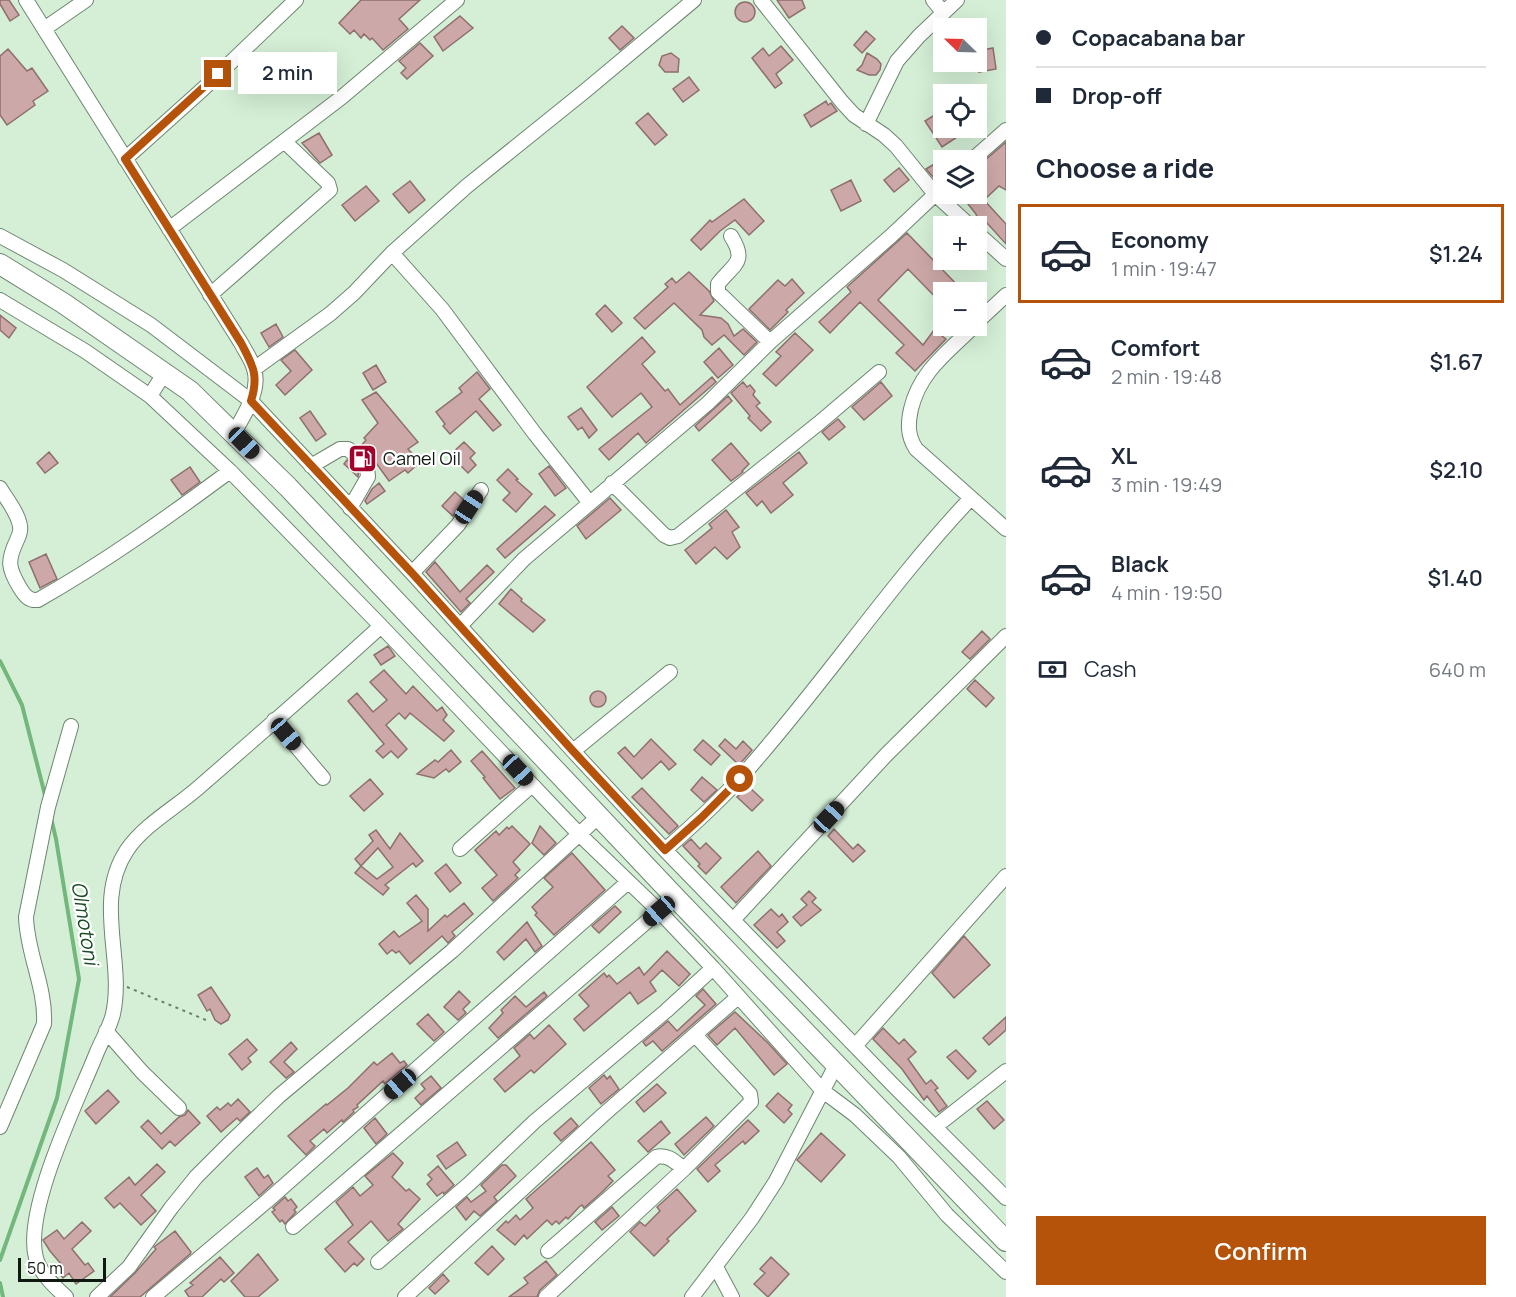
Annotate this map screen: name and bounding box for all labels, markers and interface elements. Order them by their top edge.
north arrow [933,18,987,72]
map controls [933,18,987,336]
text: Copacabana bar [1072,23,1245,53]
callout: 2 min [239,53,338,95]
text: 2 min [262,59,313,86]
route end [204,60,231,87]
text: Drop-off [1072,81,1162,111]
button: locate [933,84,987,138]
text: Choose a ride [1036,149,1214,186]
button: layers [933,150,987,204]
button: + [933,216,987,270]
text: Economy [1111,225,1209,255]
icon: car [1039,227,1093,281]
text: $1.24 [1429,239,1483,269]
text: 1 min · 19:47 [1111,255,1217,282]
button: − [933,282,987,336]
text: Comfort [1111,333,1200,363]
icon: car [1039,335,1093,389]
text: $1.67 [1430,347,1483,377]
text: 2 min · 19:48 [1111,363,1222,390]
car [225,424,263,462]
text: XL [1111,441,1137,471]
fuel station icon: Camel Oil [346,443,378,475]
icon: car [1039,443,1093,497]
place label: Camel Oil [383,446,461,470]
text: $2.10 [1429,455,1483,485]
text: 3 min · 19:49 [1111,471,1222,498]
car [452,487,486,527]
text: Black [1111,549,1168,579]
icon: car [1039,551,1093,605]
text: $1.40 [1427,563,1483,593]
text: 4 min · 19:50 [1111,579,1223,606]
icon: cash [1036,653,1069,686]
text: Cash [1084,654,1137,684]
text: 640 m [1429,656,1486,683]
car [268,714,304,754]
car [499,751,537,789]
route start [726,765,753,792]
car [810,798,848,836]
water label: Olmotoni [66,879,106,969]
car [640,892,678,930]
car [381,1065,419,1103]
button: Confirm [1036,1216,1486,1285]
scale bar [18,1255,106,1282]
text: 50 m [27,1257,63,1279]

